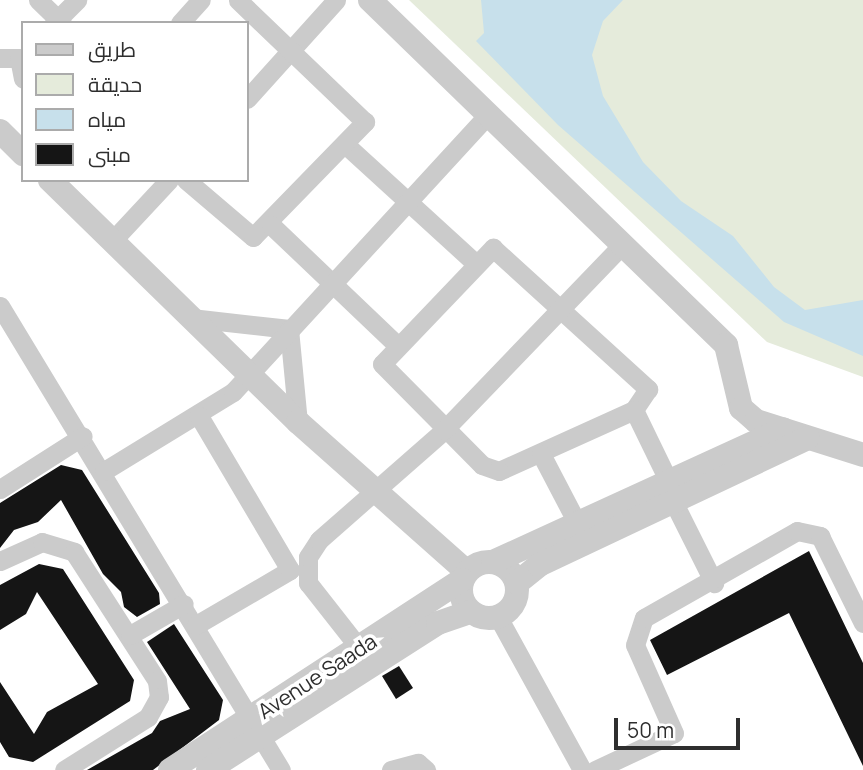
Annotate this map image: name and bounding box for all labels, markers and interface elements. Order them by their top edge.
legend [21,21,248,182]
text: طريق [88,35,136,63]
text: حديقة [88,70,142,98]
text: مياه [88,105,126,133]
text: مبنى [88,140,131,168]
street label: Avenue Saada [253,628,381,724]
scale bar [618,704,744,748]
text: 50 m [627,716,674,744]

